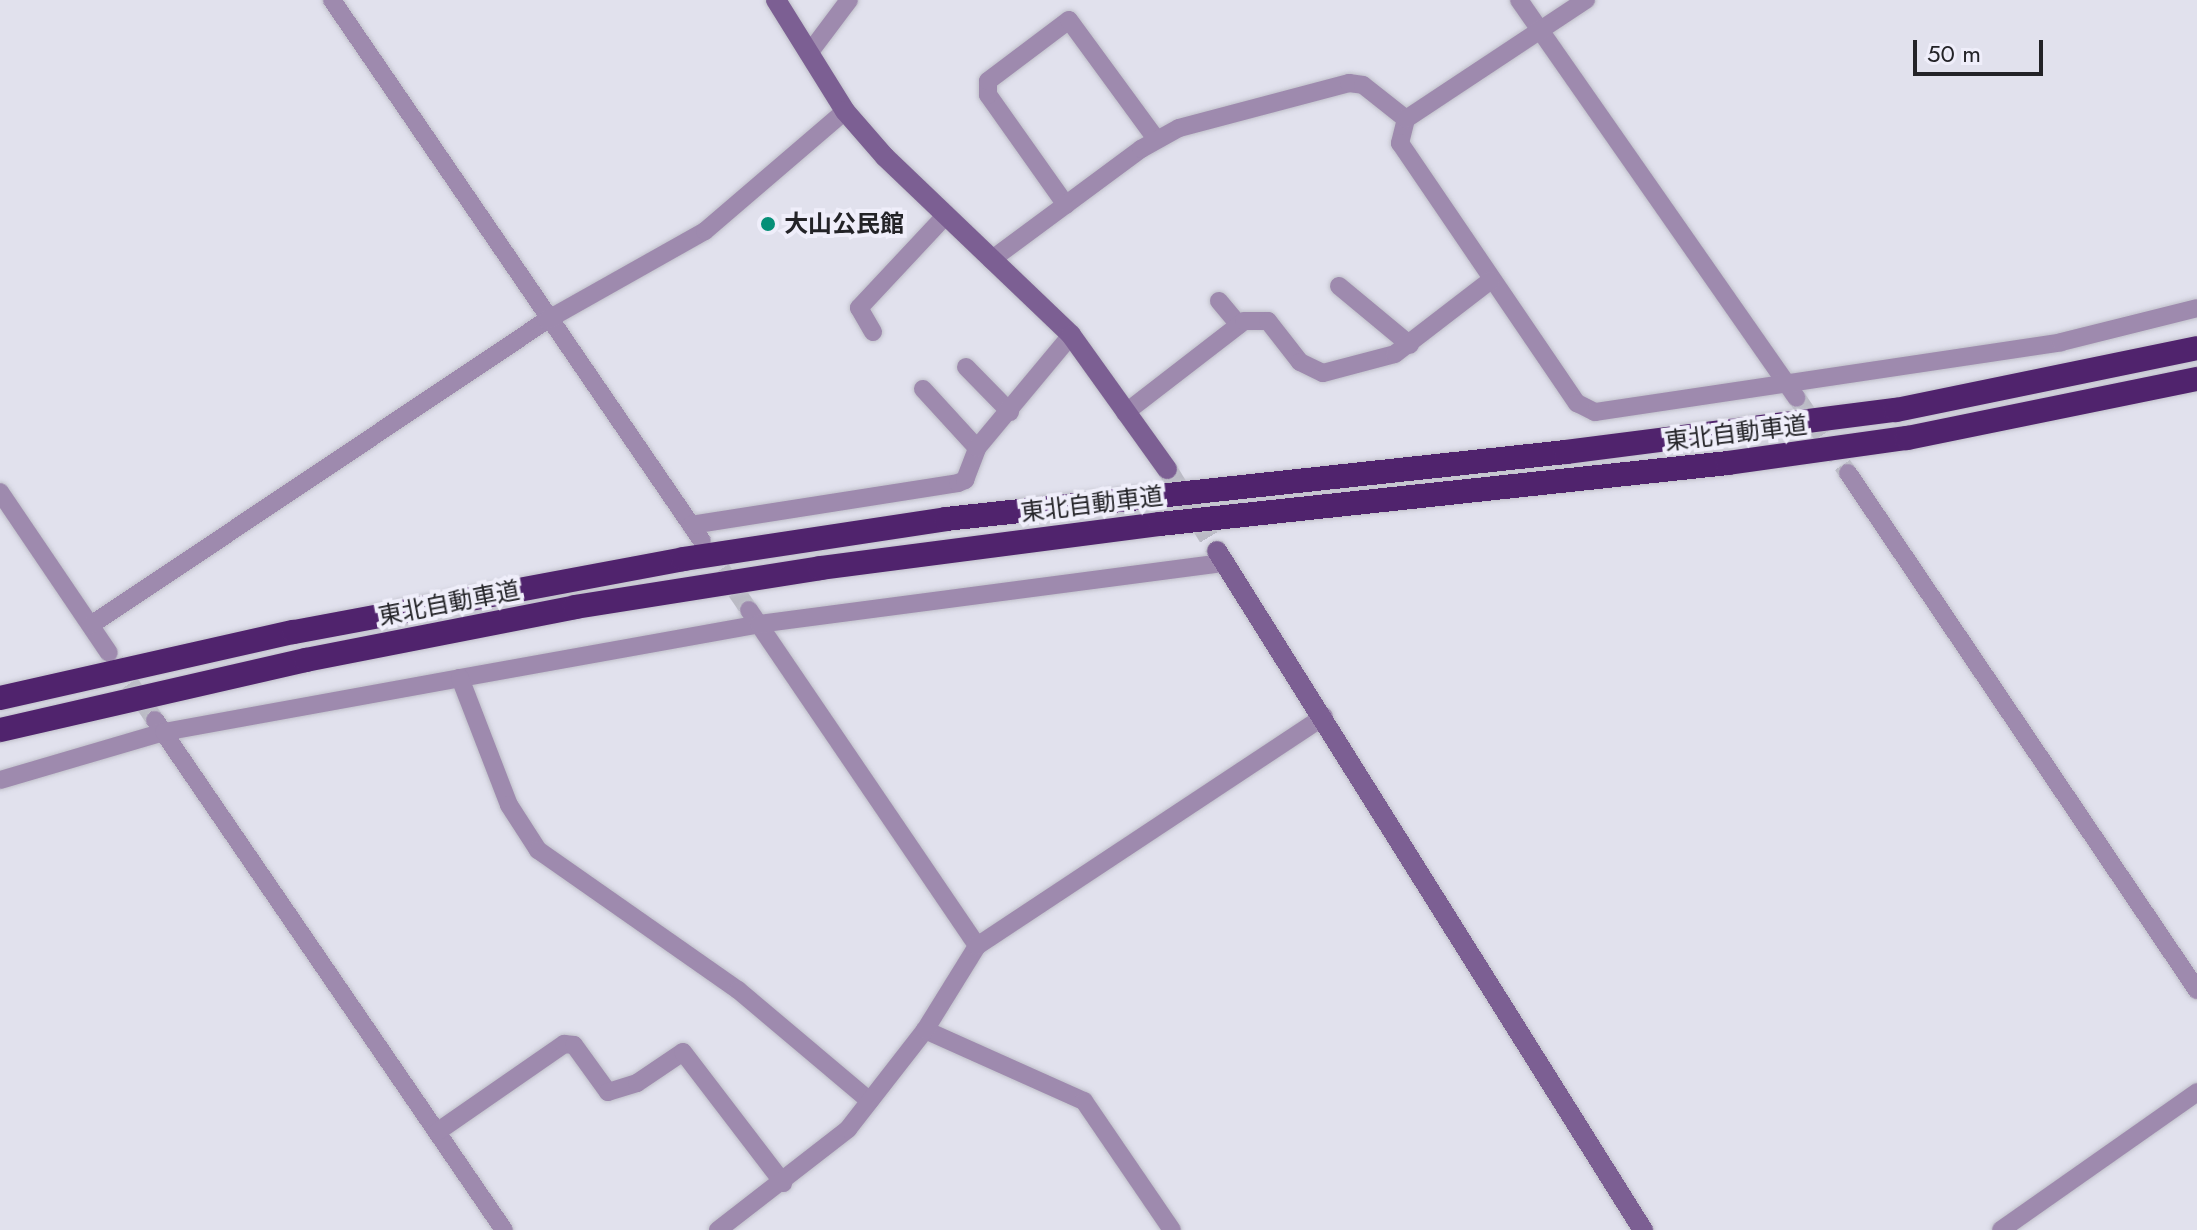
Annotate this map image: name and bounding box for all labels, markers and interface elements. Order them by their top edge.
scale bar [1917,24,2047,74]
text: 50 m [1927,36,1981,71]
place label: 大山公民館 [784,210,904,238]
marker: 大山公民館 [759,215,777,233]
street label: 東北自動車道 [1663,410,1809,456]
street label: 東北自動車道 [1019,481,1165,527]
street label: 東北自動車道 [376,575,522,631]

